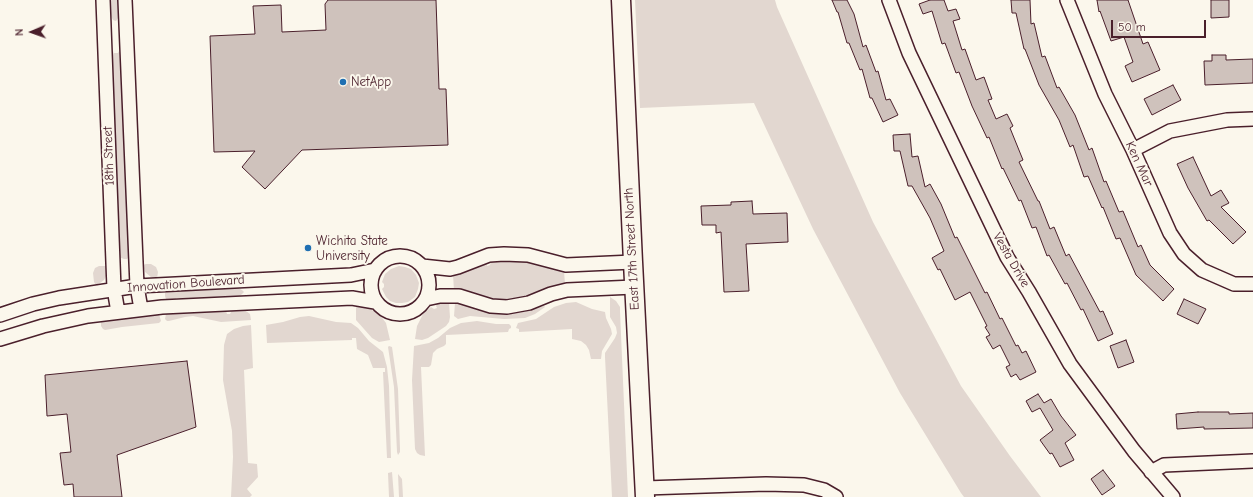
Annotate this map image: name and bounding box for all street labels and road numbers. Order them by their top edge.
street label: 18th Street [100,126,118,186]
street label: Ken Mar [1122,139,1156,189]
street label: East 17th Street North [621,187,643,311]
street label: Vesta Drive [989,230,1033,290]
street label: Innovation Boulevard [127,272,245,296]

